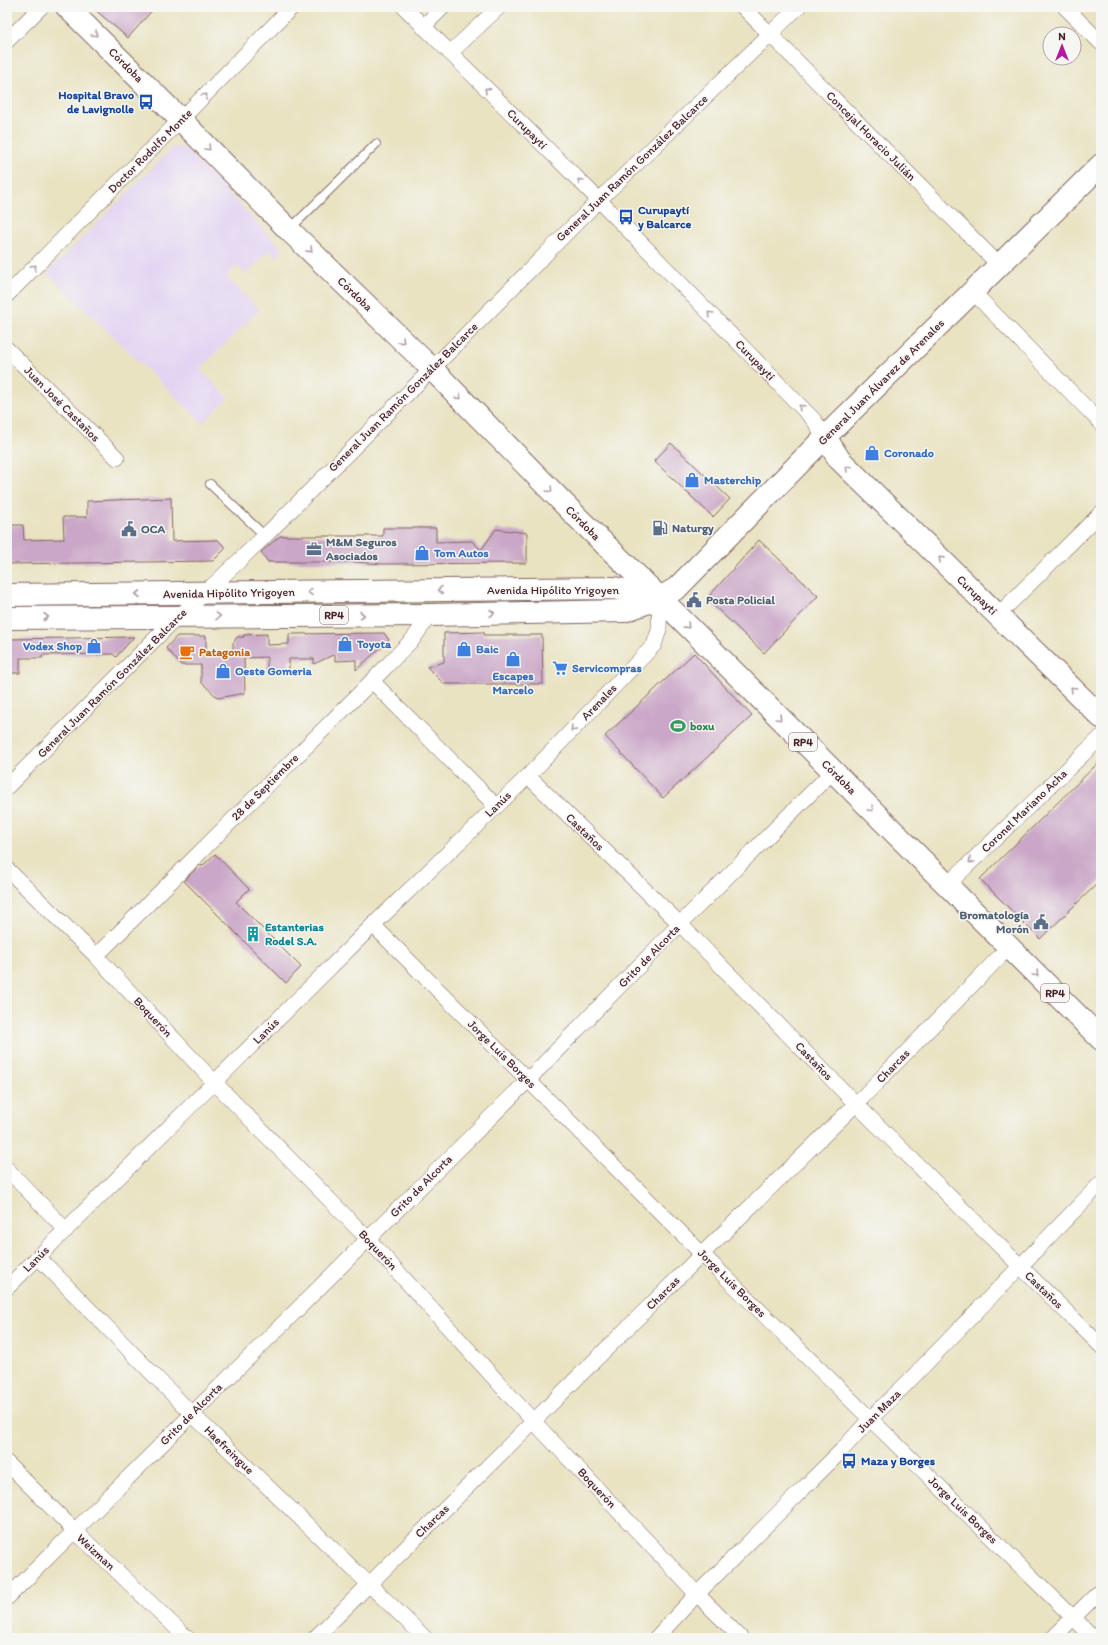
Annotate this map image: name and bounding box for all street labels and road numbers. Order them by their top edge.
street label: Córdoba [106,45,146,85]
street label: Concejal Horacio Julián [823,88,919,184]
street label: General Juan Ramón González Balcarce [553,91,711,244]
street label: Doctor Rodolfo Monte [105,106,195,196]
street label: Curupaytí [504,106,550,152]
street label: Córdoba [335,274,376,314]
street label: General Juan Álvarez de Arenales [815,316,947,448]
street label: General Juan Ramón González Balcarce [325,319,481,475]
street label: Curupaytí [732,337,778,383]
street label: Juan José Castaños [21,363,103,445]
street label: Córdoba [563,503,603,543]
street label: Curupaytí [954,572,1000,618]
street label: Avenida Hipólito Yrigoyen [487,583,619,597]
street label: Avenida Hipólito Yrigoyen [163,585,295,601]
street label: General Juan Ramón González Balcarce [34,605,190,761]
road number: RP4 [320,606,348,624]
street label: Arenales [578,681,620,723]
road number: RP4 [789,733,817,751]
street label: 28 de Septiembre [229,750,302,823]
street label: Córdoba [819,757,859,797]
street label: Coronel Mariano Acha [978,766,1070,856]
street label: Lanús [482,788,514,820]
street label: Castaños [563,810,607,854]
street label: Grito de Alcorta [615,921,683,990]
road number: RP4 [1041,984,1069,1002]
street label: Boquerón [131,994,175,1040]
street label: Lanús [250,1015,282,1047]
street label: Jorge Luis Borges [465,1017,539,1091]
street label: Castaños [792,1039,836,1083]
street label: Charcas [873,1046,913,1086]
street label: Grito de Alcorta [387,1152,455,1220]
street label: Boquerón [356,1227,400,1273]
street label: Lanús [20,1243,52,1275]
street label: Jorge Luis Borges [695,1246,769,1320]
street label: Castaños [1022,1268,1066,1312]
street label: Charcas [643,1273,683,1313]
street label: Grito de Alcorta [157,1380,225,1448]
street label: Juan Maza [854,1386,904,1436]
street label: Haefreingue [201,1423,257,1477]
street label: Boquerón [575,1465,619,1511]
street label: Jorge Luis Borges [925,1473,1001,1547]
street label: Charcas [412,1501,452,1541]
street label: Weizman [74,1531,118,1573]

